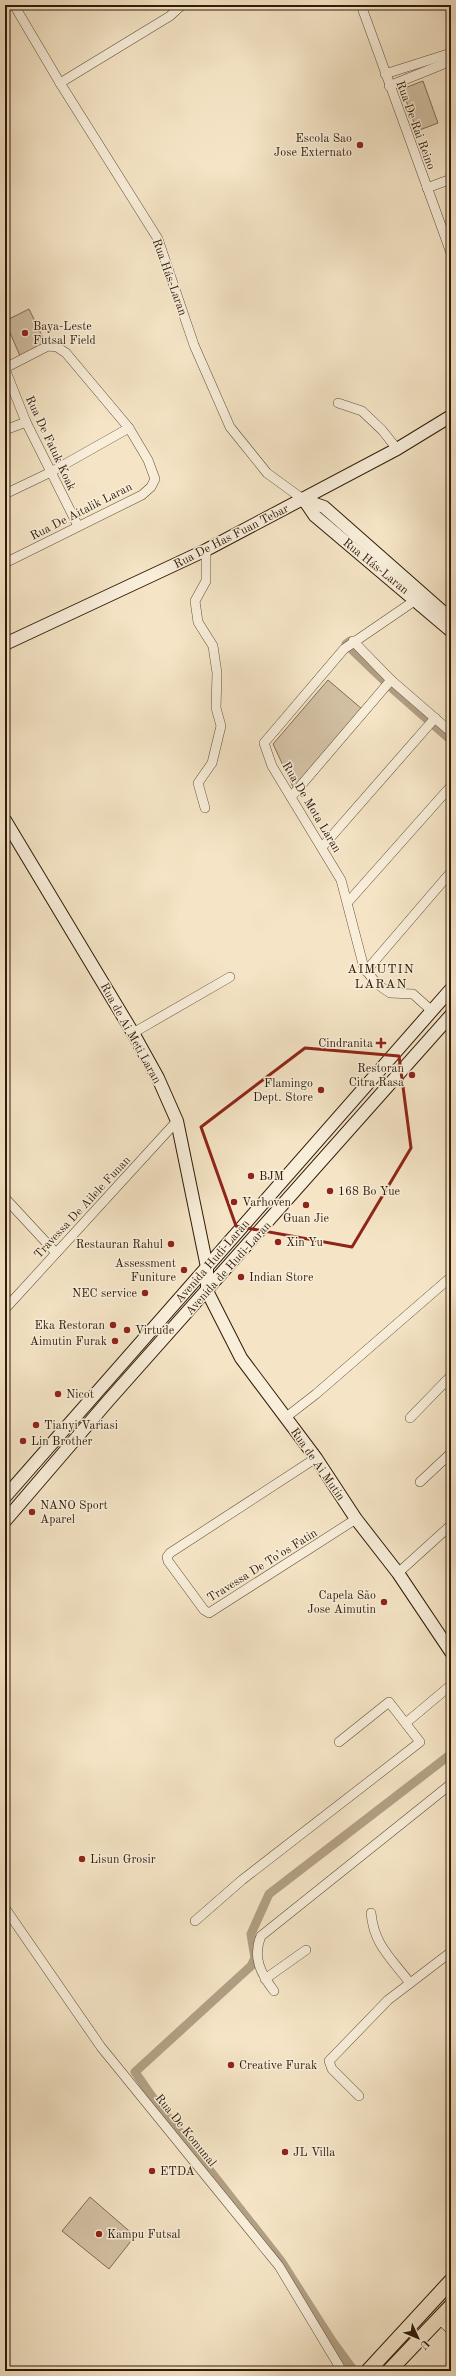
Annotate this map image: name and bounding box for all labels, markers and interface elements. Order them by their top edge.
street label: Rua De Rai Reino [393,79,437,171]
place label: Escola Sao Jose Externato [274,133,352,159]
marker: Escola Sao Jose Externato [355,140,365,150]
street label: Rua Hás-Laran [150,237,189,318]
place label: Baya-Leste Futsal Field [33,321,96,347]
marker: Baya-Leste Futsal Field [20,328,30,338]
street label: Rua De Fatuk Koak [23,394,77,493]
street label: Rua De Aitalik Laran [29,481,135,543]
street label: Rua De Has Fuan Tebar [172,503,291,571]
street label: Rua Hás-Laran [340,537,411,597]
street label: Rua De Mota Laran [279,760,343,855]
district label: AIMUTIN LARAN [347,963,415,991]
street label: Rua de Ai Meti Laran [98,981,163,1086]
place label: Cindranita [318,1038,373,1050]
marker: Cindranita [376,1038,386,1048]
place label: Restoran Citra Rasa [349,1063,405,1089]
marker: Restoran Citra Rasa [407,1070,417,1080]
place label: Flamingo Dept. Store [253,1078,313,1104]
marker: Flamingo Dept. Store [316,1085,326,1095]
street label: Travessa De Ailele Funan [32,1154,133,1261]
marker: BJM [246,1171,256,1181]
place label: BJM [259,1171,284,1183]
marker: 168 Bo Yue [325,1186,335,1196]
place label: 168 Bo Yue [338,1186,401,1198]
marker: Varhoven [229,1197,239,1207]
place label: Varhoven [242,1197,291,1209]
marker: Guan Jie [301,1200,311,1210]
place label: Guan Jie [283,1213,330,1225]
street label: Avenida Hudi-Laran [173,1217,252,1306]
street label: Avenida de Hudi-Laran [184,1219,274,1318]
marker: Xin Yu [273,1237,283,1247]
place label: Xin Yu [286,1237,323,1249]
place label: Restauran Rahul [76,1239,163,1251]
marker: Restauran Rahul [166,1239,176,1249]
place label: Assessment Funiture [115,1258,176,1284]
marker: Assessment Funiture [179,1265,189,1275]
marker: Indian Store [236,1272,246,1282]
place label: Indian Store [249,1272,314,1284]
place label: NEC service [72,1288,137,1300]
marker: NEC service [140,1288,150,1298]
place label: Eka Restoran [34,1320,106,1332]
marker: Eka Restoran [108,1320,118,1330]
marker: Virtude [122,1325,132,1335]
place label: Virtude [135,1325,175,1337]
place label: Aimutin Furak [30,1336,107,1348]
marker: Aimutin Furak [110,1336,120,1346]
marker: Nicot [53,1389,63,1399]
place label: Nicot [66,1389,94,1401]
marker: Tianyi Variasi [31,1420,41,1430]
place label: Tianyi Variasi [44,1420,118,1432]
street label: Rua de Ai Mutin [288,1426,347,1503]
marker: Lin Brother [18,1436,28,1446]
place label: Lin Brother [31,1436,93,1448]
place label: NANO Sport Aparel [40,1500,108,1526]
marker: NANO Sport Aparel [27,1507,37,1517]
street label: Travessa De To’os Fatin [205,1527,320,1605]
place label: Capela São Jose Aimutin [307,1590,377,1616]
marker: Capela São Jose Aimutin [379,1597,389,1607]
marker: Lisun Grosir [77,1854,87,1864]
place label: Lisun Grosir [90,1854,156,1866]
marker: Creative Furak [226,2060,236,2070]
place label: Creative Furak [239,2060,317,2072]
street label: Rua De Komunal [153,2092,218,2169]
marker: JL Villa [280,2147,290,2157]
place label: JL Villa [293,2147,335,2159]
marker: ETDA [147,2166,157,2176]
place label: ETDA [160,2166,195,2178]
marker: Kampu Futsal [94,2229,104,2239]
place label: Kampu Futsal [107,2229,181,2241]
north arrow [398,2318,438,2358]
text: U [417,2337,431,2351]

